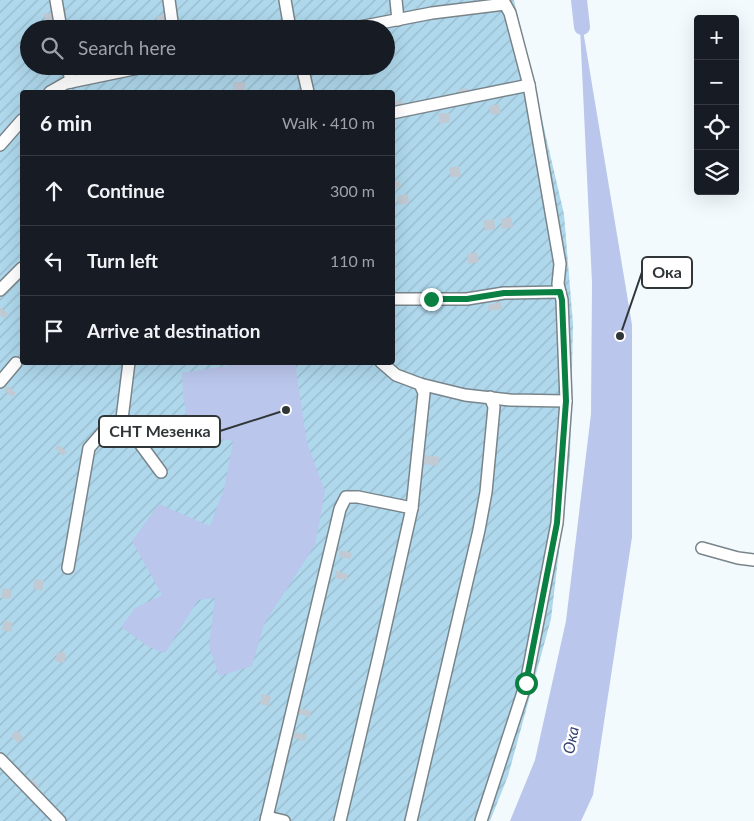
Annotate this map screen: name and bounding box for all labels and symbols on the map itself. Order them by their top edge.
callout: Ока [642,257,692,288]
text: Ока [652,262,682,281]
route end [420,288,443,311]
callout: СНТ Мезенка [99,416,220,447]
text: СНТ Мезенка [109,421,211,440]
route start [515,672,538,695]
water label: Ока [558,725,582,755]

